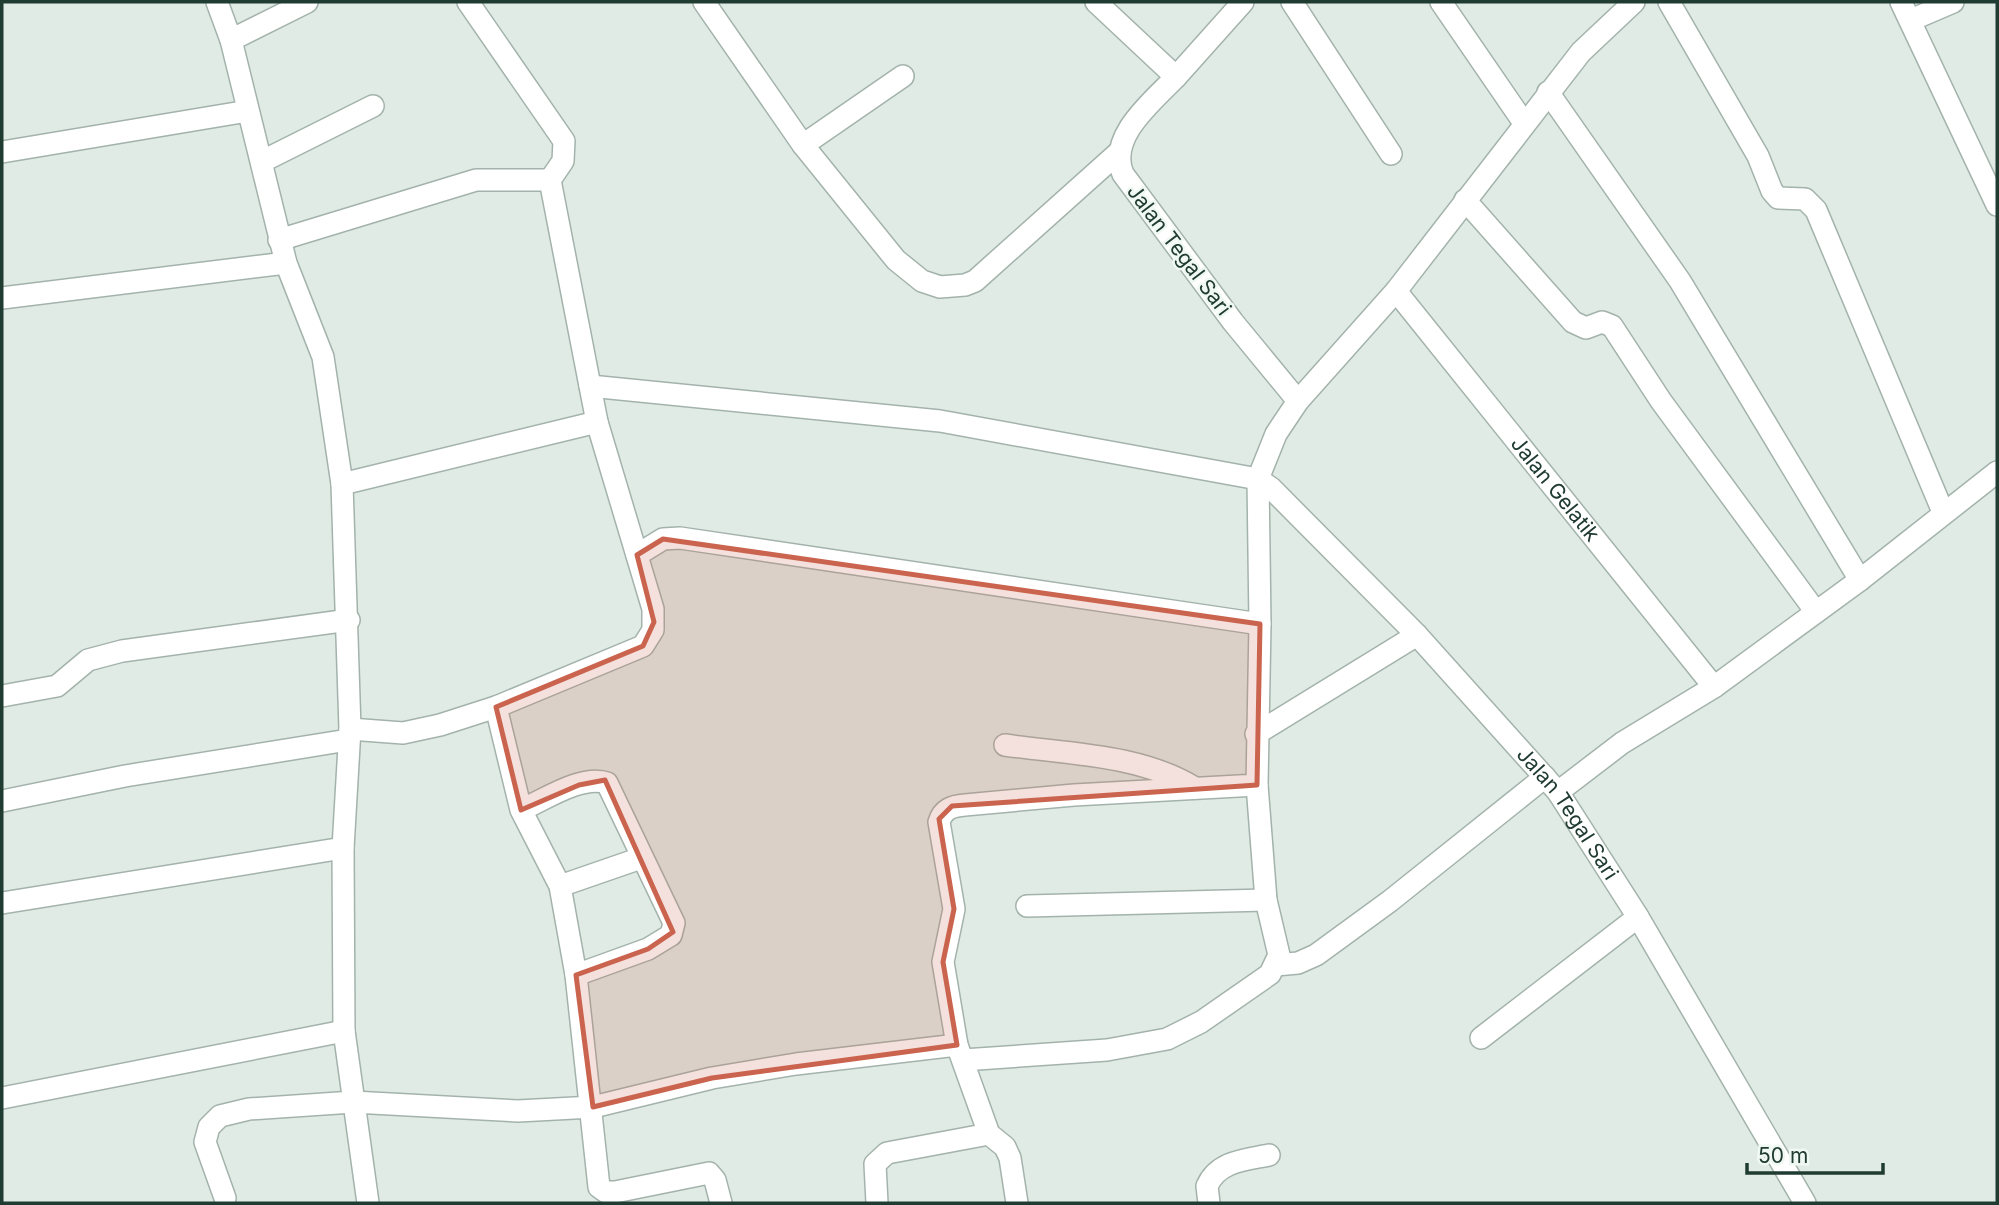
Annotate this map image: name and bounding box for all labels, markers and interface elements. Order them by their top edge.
street label: Jalan Tegal Sari [1122,179,1237,320]
street label: Jalan Gelatik [1506,431,1605,547]
street label: Jalan Tegal Sari [1512,742,1624,884]
scale bar [1747,1132,1884,1176]
text: 50 m [1758,1143,1808,1168]

